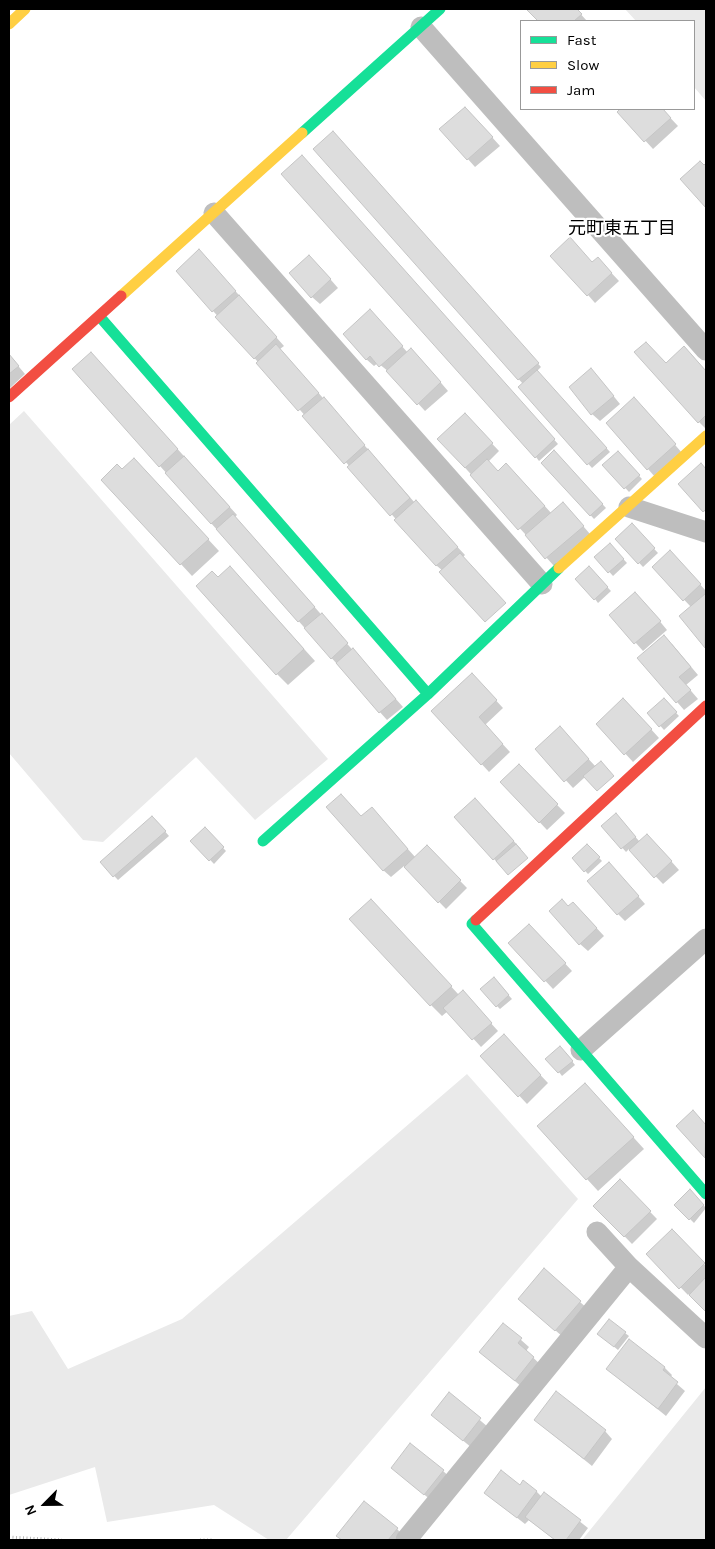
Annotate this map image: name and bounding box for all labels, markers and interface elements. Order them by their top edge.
legend [520,20,695,110]
text: Fast [567,31,596,49]
text: Slow [567,56,599,74]
text: Jam [567,81,595,99]
district label: 元町東五丁目 [568,218,676,240]
north arrow [20,1479,70,1529]
text: N [21,1502,41,1518]

